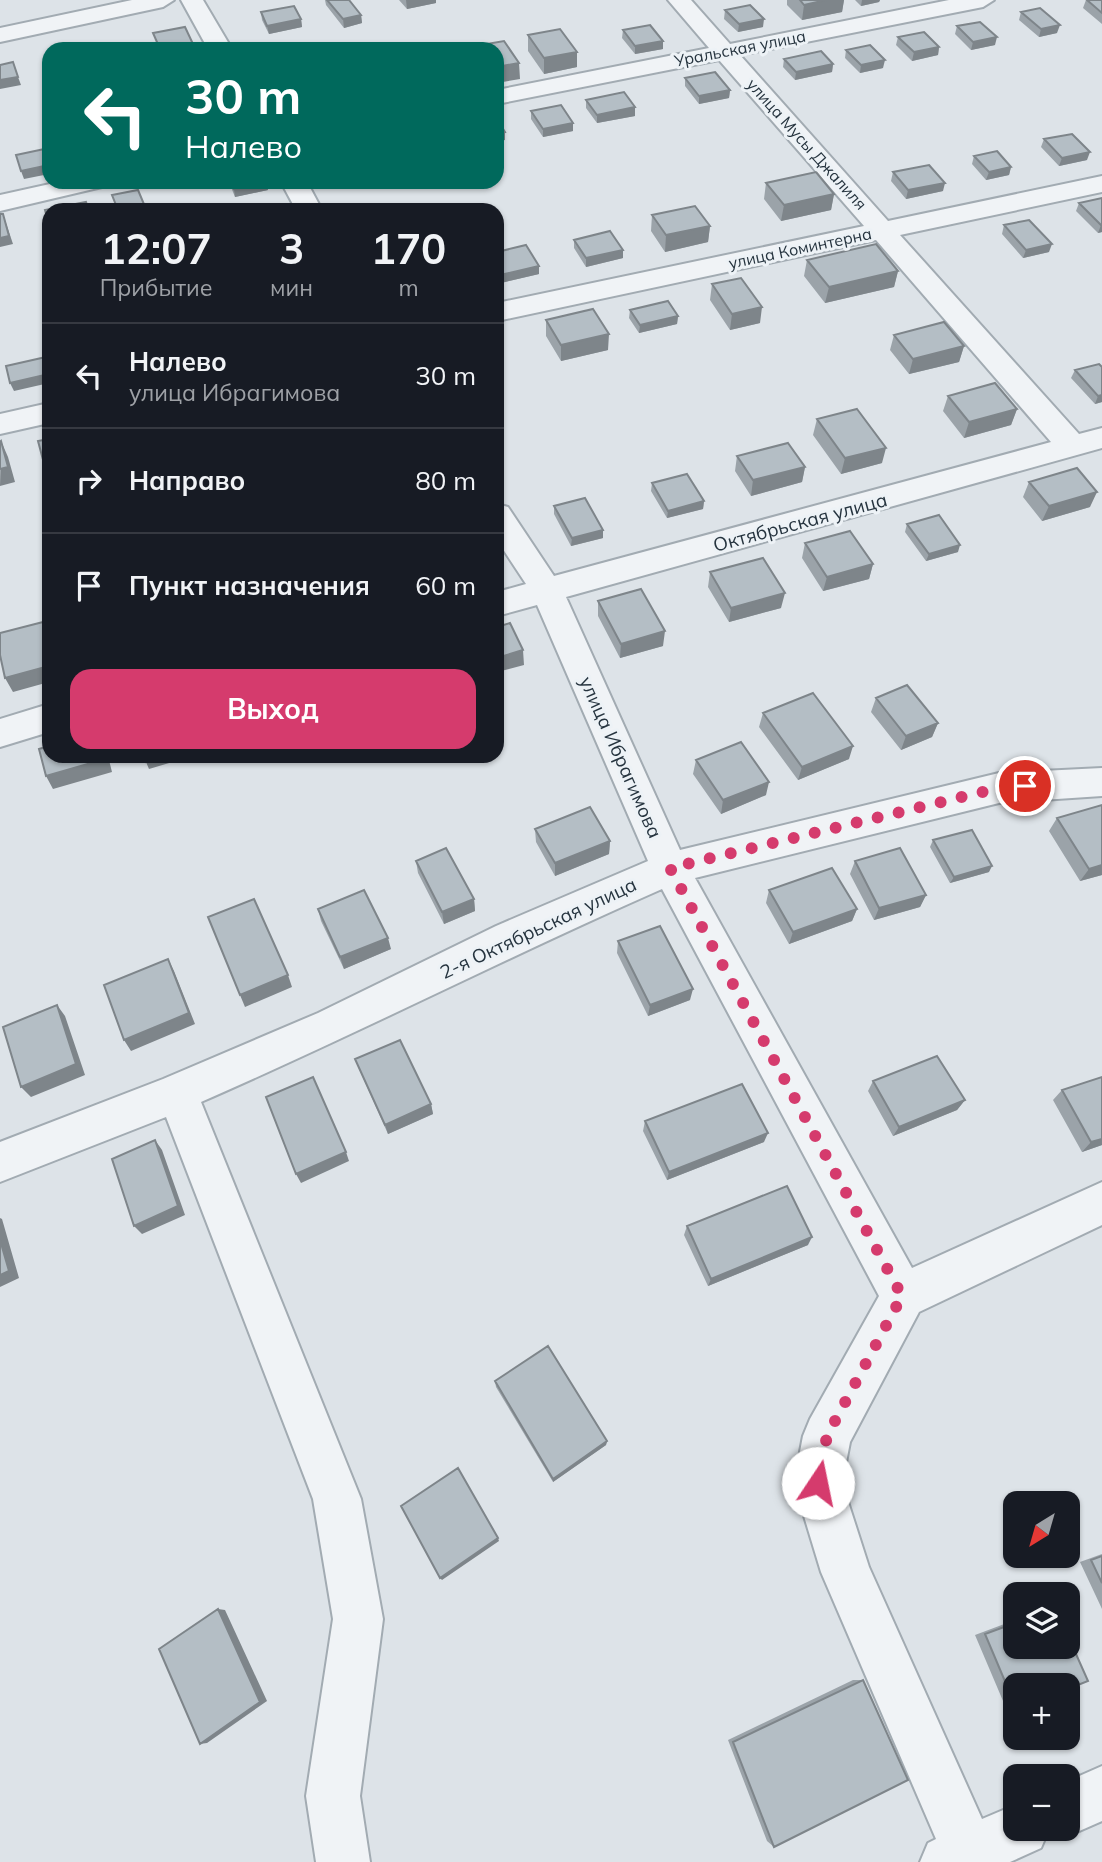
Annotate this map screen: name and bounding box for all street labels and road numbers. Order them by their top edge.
street label: Уральская улица [672,25,807,71]
street label: улица Мусы Джалиля [743,74,871,214]
street label: улица Коминтерна [727,223,873,273]
street label: Октябрьская улица [710,487,890,557]
street label: улица Ибрагимова [575,672,667,842]
street label: 2-я Октябрьская улица [436,872,640,984]

